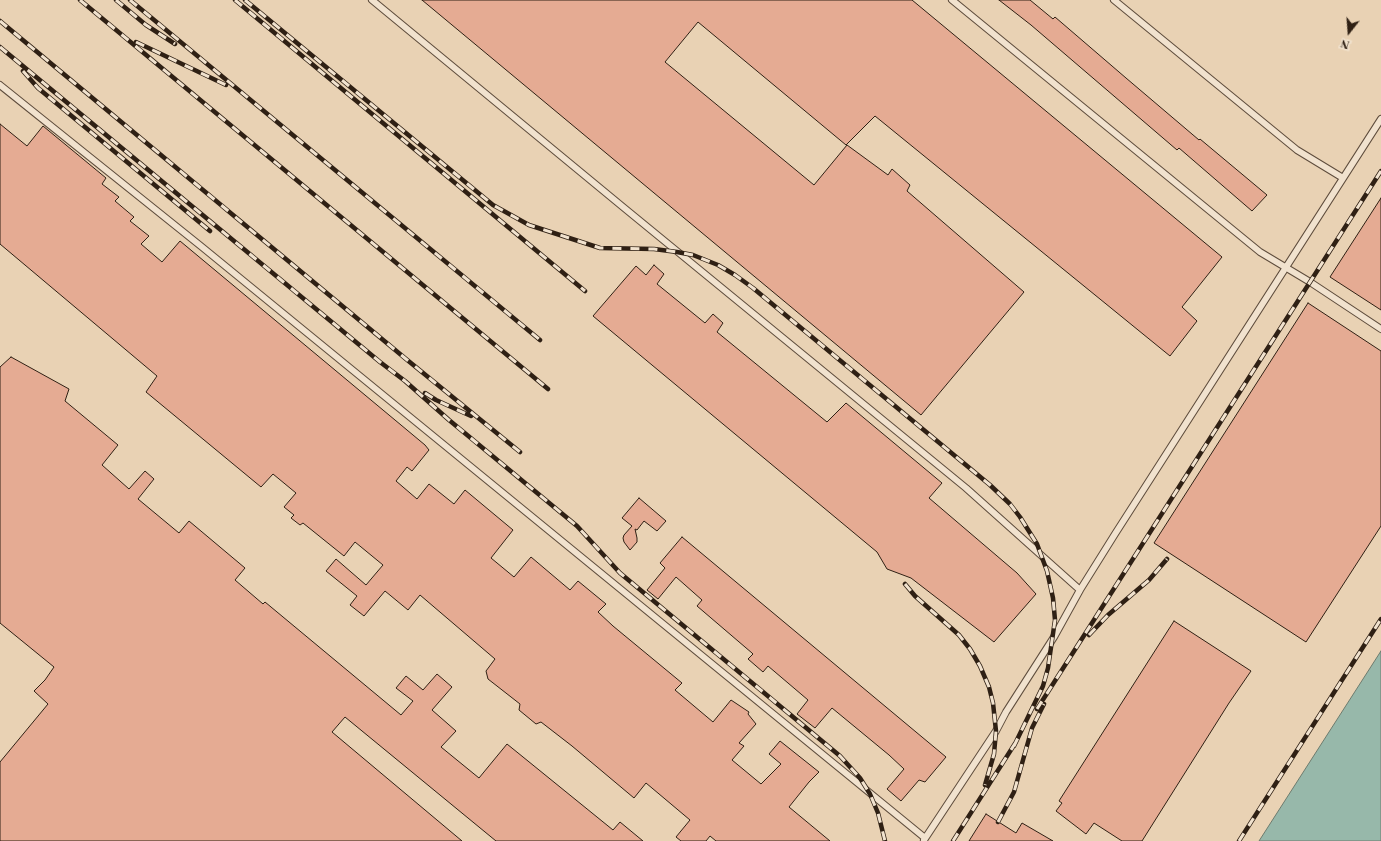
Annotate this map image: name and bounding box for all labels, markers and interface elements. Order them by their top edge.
north arrow [1329,12,1369,52]
text: N [1339,36,1352,51]

